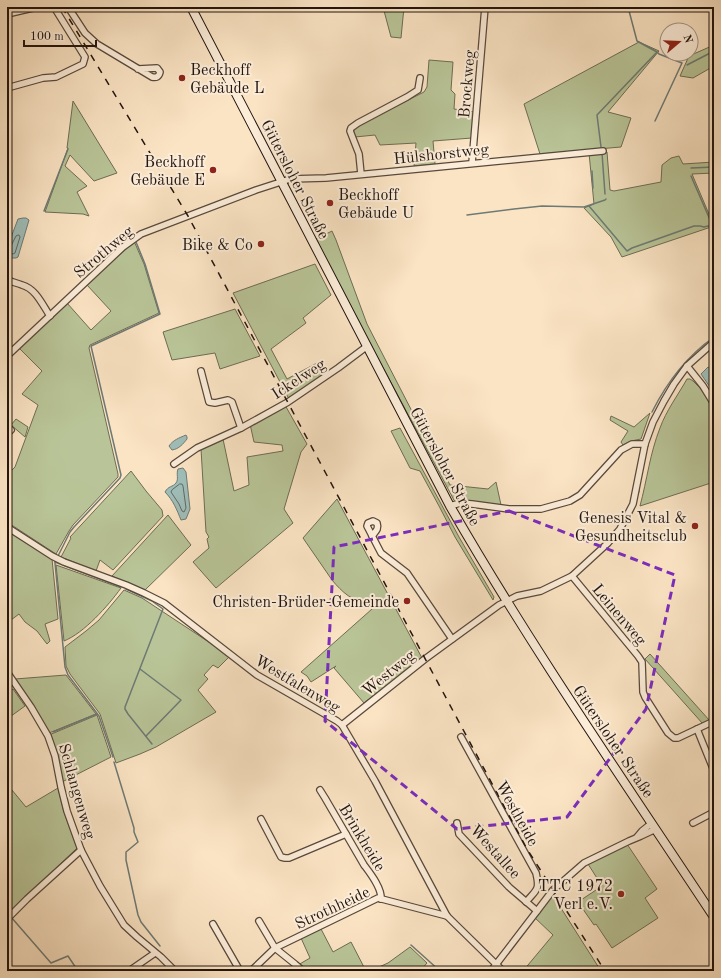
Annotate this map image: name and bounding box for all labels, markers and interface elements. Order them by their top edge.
scale bar [24,22,96,48]
north arrow [659,22,699,62]
text: 100 m [30,31,64,43]
text: N [680,33,694,46]
street label: Brockweg [457,49,479,119]
place label: Beckhoff Gebäude L [190,63,264,97]
marker: Beckhoff Gebäude L [177,73,187,83]
street label: Gütersloher Straße [257,118,331,242]
street label: Hülshorstweg [393,142,490,168]
place label: Beckhoff Gebäude E [130,155,206,189]
marker: Beckhoff Gebäude E [208,165,218,175]
place label: Beckhoff Gebäude U [338,188,415,222]
marker: Beckhoff Gebäude U [325,198,335,208]
street label: Strothweg [72,223,137,282]
place label: Bike & Co [182,238,253,254]
marker: Bike & Co [256,239,266,249]
street label: Ickelweg [269,356,329,403]
street label: Gütersloher Straße [406,405,482,529]
place label: Genesis Vital & Gesundheitsclub [575,511,687,545]
marker: Genesis Vital & Gesundheitsclub [690,521,700,531]
street label: Leinenweg [588,582,649,649]
place label: Christen-Brüder-Gemeinde [212,595,399,611]
marker: Christen-Brüder-Gemeinde [402,596,412,606]
street label: Westweg [360,647,419,700]
street label: Westfalenweg [251,653,343,717]
street label: Gütersloher Straße [569,683,656,801]
street label: Schlangenweg [55,742,97,842]
street label: Westheide [492,779,541,849]
street label: Brinkheide [335,802,387,874]
street label: Westallee [466,822,523,882]
place label: TTC 1972 Verl e.V. [538,879,613,913]
street label: Strothheide [293,885,373,933]
marker: TTC 1972 Verl e.V. [616,889,626,899]

